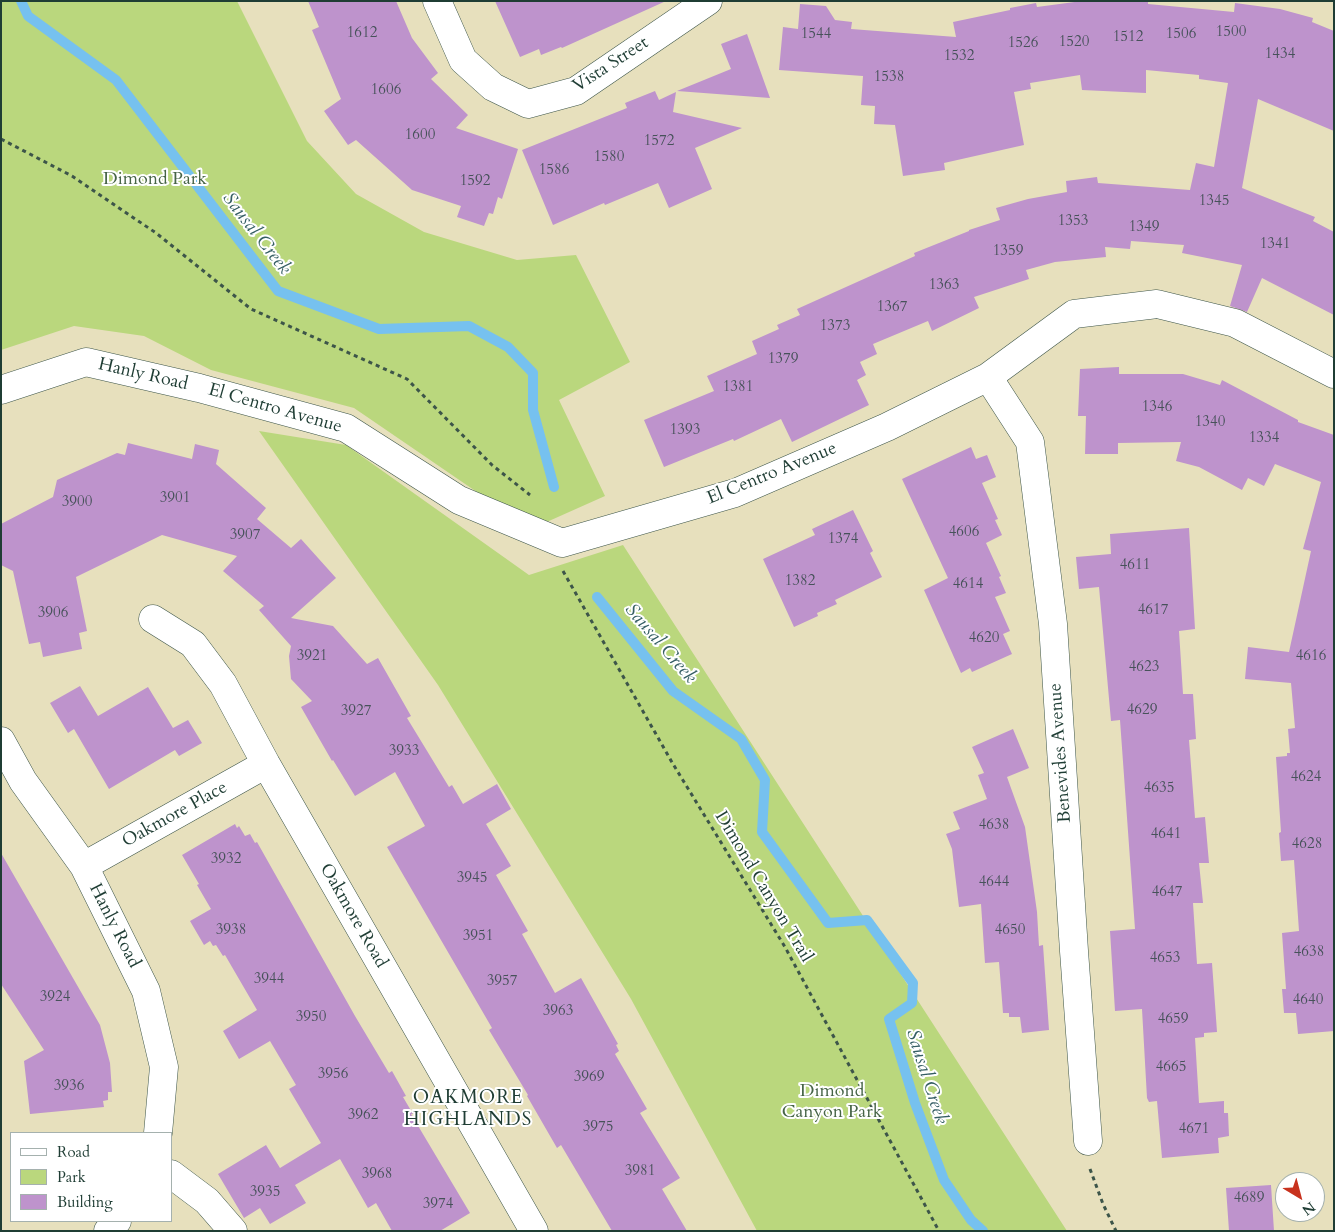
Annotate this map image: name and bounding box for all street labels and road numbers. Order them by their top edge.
street label: Vista Street [569,33,653,97]
street label: Hanly Road [96,354,190,396]
street label: El Centro Avenue [206,380,344,438]
street label: El Centro Avenue [704,438,840,510]
street label: Benevides Avenue [1045,682,1077,824]
street label: Oakmore Place [119,777,231,853]
street label: Dimond Canyon Trail [709,807,817,967]
street label: Oakmore Road [314,860,392,972]
street label: Hanly Road [84,880,144,972]

